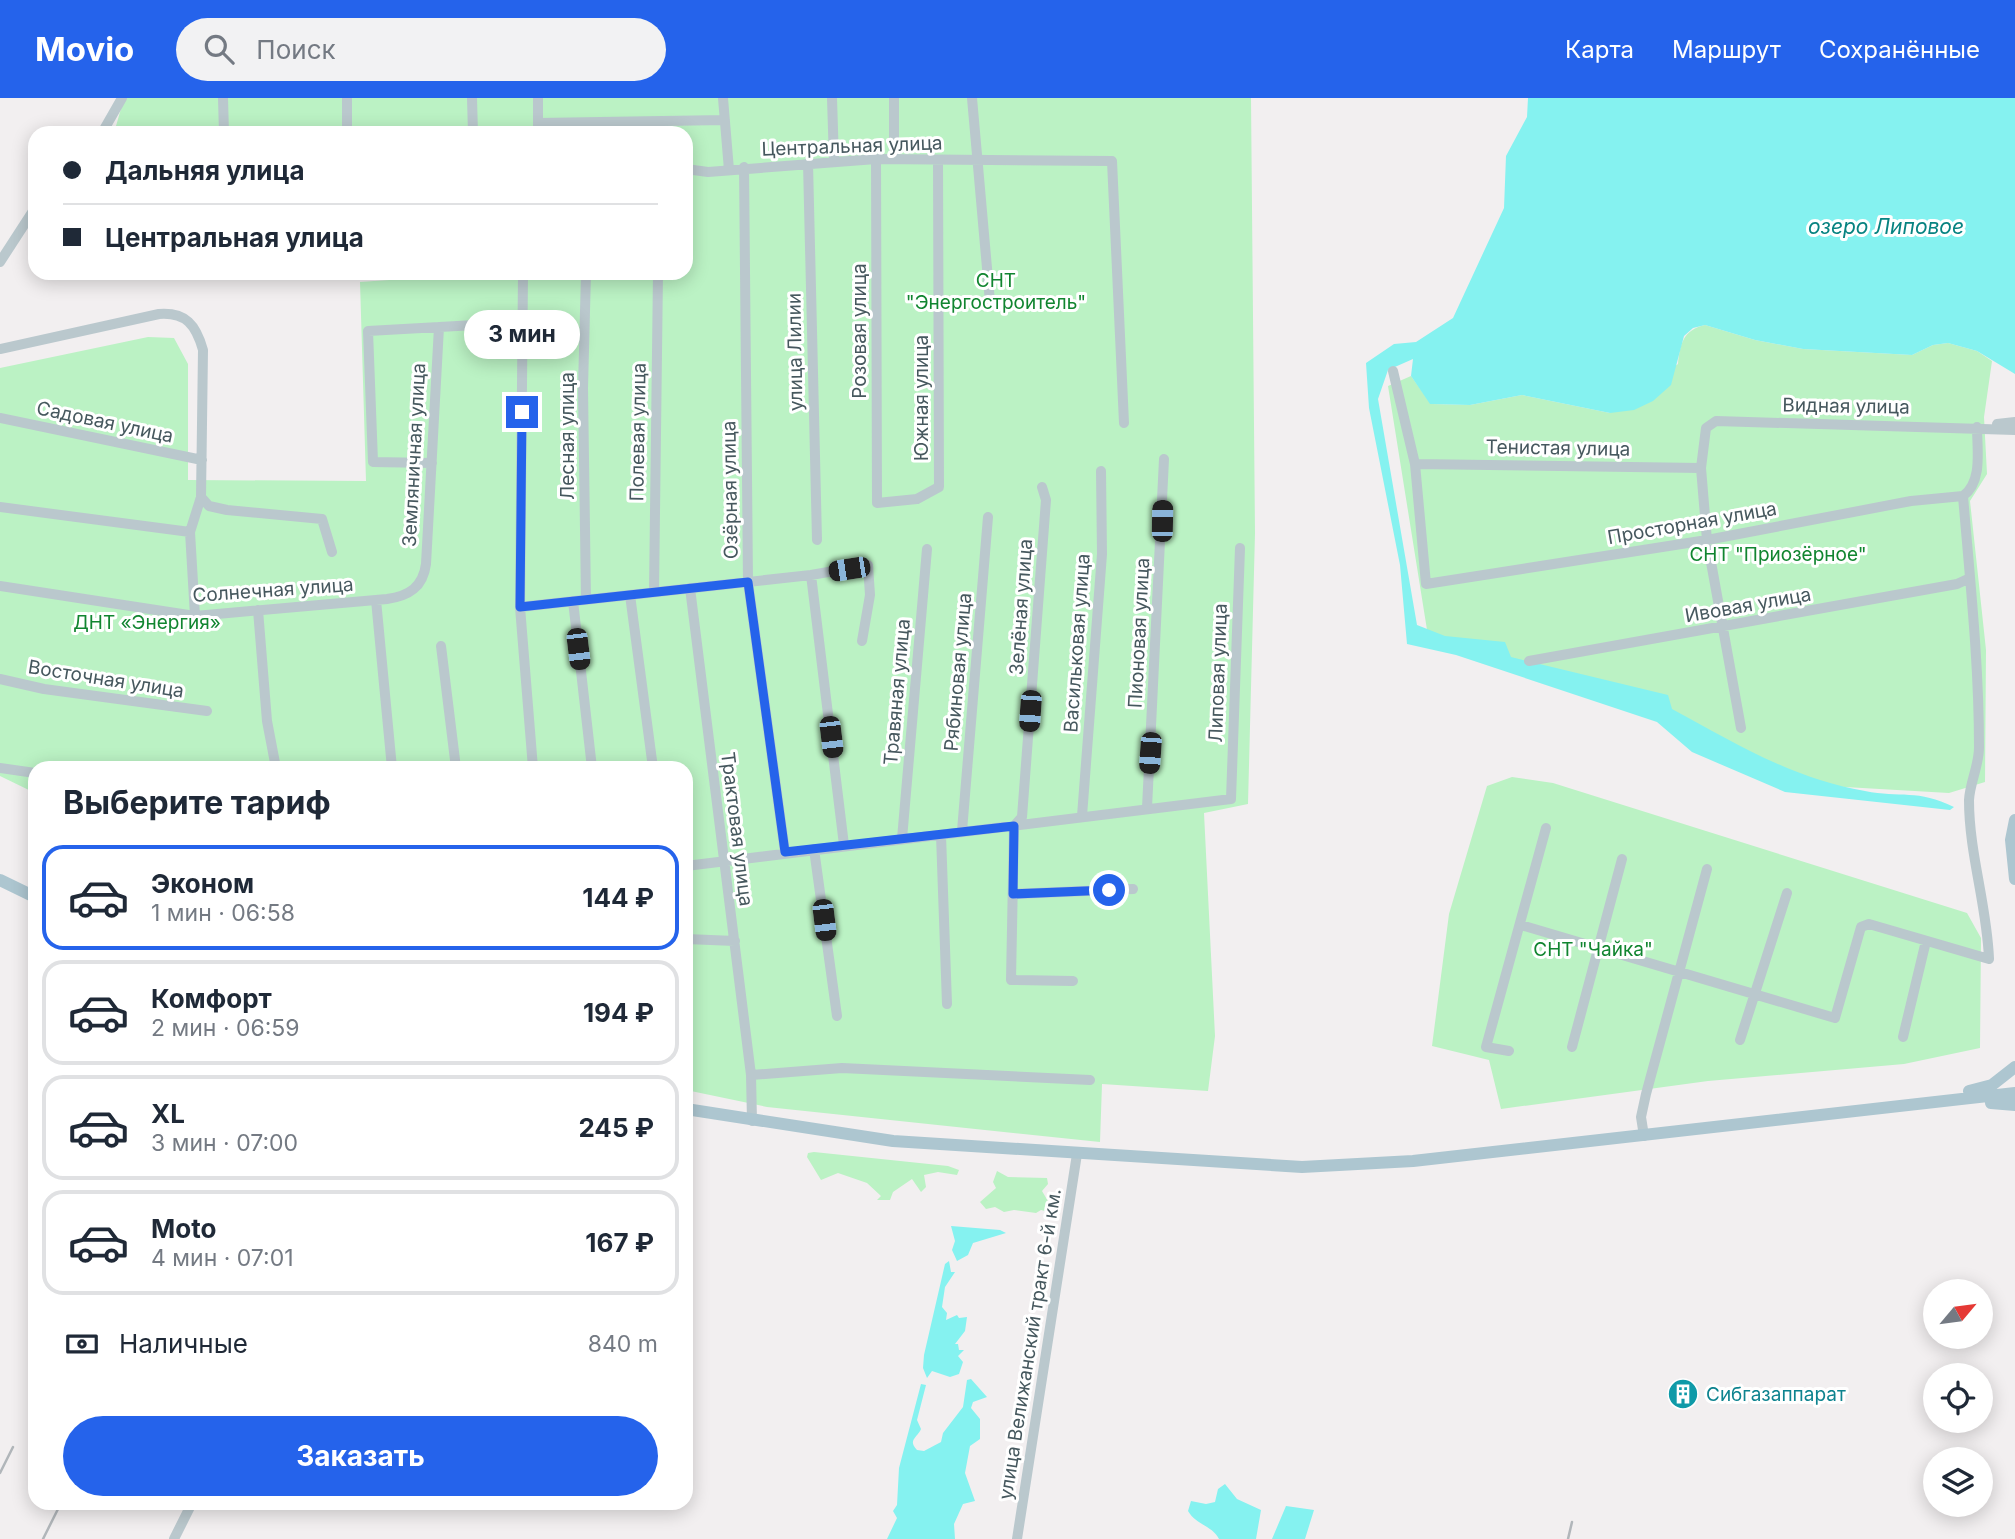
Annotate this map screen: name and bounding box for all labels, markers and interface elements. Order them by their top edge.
search box [176,18,666,81]
text: Movio [35,29,134,69]
icon: search [200,30,238,68]
text: Поиск [256,34,336,65]
text: Карта [1565,35,1634,64]
text: Маршрут [1672,35,1781,64]
text: Сохранённые [1819,35,1980,64]
street label: Центральная улица [761,131,943,161]
text: Дальняя улица [105,155,305,186]
water label: озеро Липовое [1808,214,1964,239]
text: Центральная улица [105,222,364,253]
street label: Розовая улица [848,263,871,399]
park label: СНТ "Энергостроитель" [906,269,1086,314]
street label: улица Лилии [782,293,808,411]
callout: 3 мин [464,310,580,360]
text: 3 мин [488,320,556,348]
street label: Южная улица [910,335,933,461]
street label: Земляничная улица [398,362,430,548]
street label: Полевая улица [625,362,651,502]
street label: Лесная улица [556,372,579,500]
street label: Видная улица [1782,393,1910,419]
street label: Садовая улица [35,396,175,448]
route end [506,396,538,428]
street label: Озёрная улица [717,421,743,559]
street label: Тенистая улица [1486,435,1630,461]
street label: Просторная улица [1606,497,1778,549]
car [1152,500,1173,542]
street label: Зелёная улица [1005,538,1037,676]
park label: СНТ "Приозёрное" [1689,543,1867,566]
street label: Васильковая улица [1059,553,1095,733]
car [827,555,872,583]
street label: Пионовая улица [1124,557,1154,709]
street label: Солнечная улица [192,573,354,607]
street label: Ивовая улица [1683,583,1813,627]
street label: Рябиновая улица [940,592,976,752]
street label: Липовая улица [1204,603,1232,743]
park label: ДНТ «Энергия» [73,611,221,634]
street label: Травяная улица [879,618,915,766]
car [566,627,591,671]
street label: Восточная улица [26,655,186,703]
car [1019,689,1042,733]
car [819,715,844,759]
car [1139,731,1162,775]
street label: Трактовая улица [716,751,758,907]
text: Выберите тариф [63,783,331,822]
icon: car [67,866,130,929]
text: Эконом [151,868,254,899]
route start [1093,874,1125,906]
text: 144 ₽ [582,882,654,913]
car [812,898,837,942]
text: 1 мин · 06:58 [151,899,295,927]
park label: СНТ "Чайка" [1533,938,1653,961]
icon: car [67,981,130,1044]
text: Комфорт [151,983,272,1014]
text: 194 ₽ [583,997,654,1028]
text: 2 мин · 06:59 [151,1014,300,1042]
icon: car [67,1096,130,1159]
text: XL [151,1098,185,1129]
text: 245 ₽ [578,1112,654,1143]
text: 3 мин · 07:00 [151,1129,298,1157]
street label: улица Велижанский тракт 6-й км. [994,1187,1066,1501]
icon: car [67,1211,130,1274]
text: Moto [151,1213,216,1244]
text: 167 ₽ [585,1227,654,1258]
text: 4 мин · 07:01 [151,1244,294,1272]
north arrow [1923,1279,1993,1349]
map controls [1923,1279,1993,1517]
icon: cash [63,1325,101,1363]
text: Наличные [119,1328,248,1359]
text: 840 m [588,1330,658,1358]
button: locate [1923,1363,1993,1433]
building icon: Сибгазаппарат [1666,1377,1700,1411]
place label: Сибгазаппарат [1706,1383,1846,1406]
button: Заказать [63,1416,658,1496]
button: layers [1923,1447,1993,1517]

